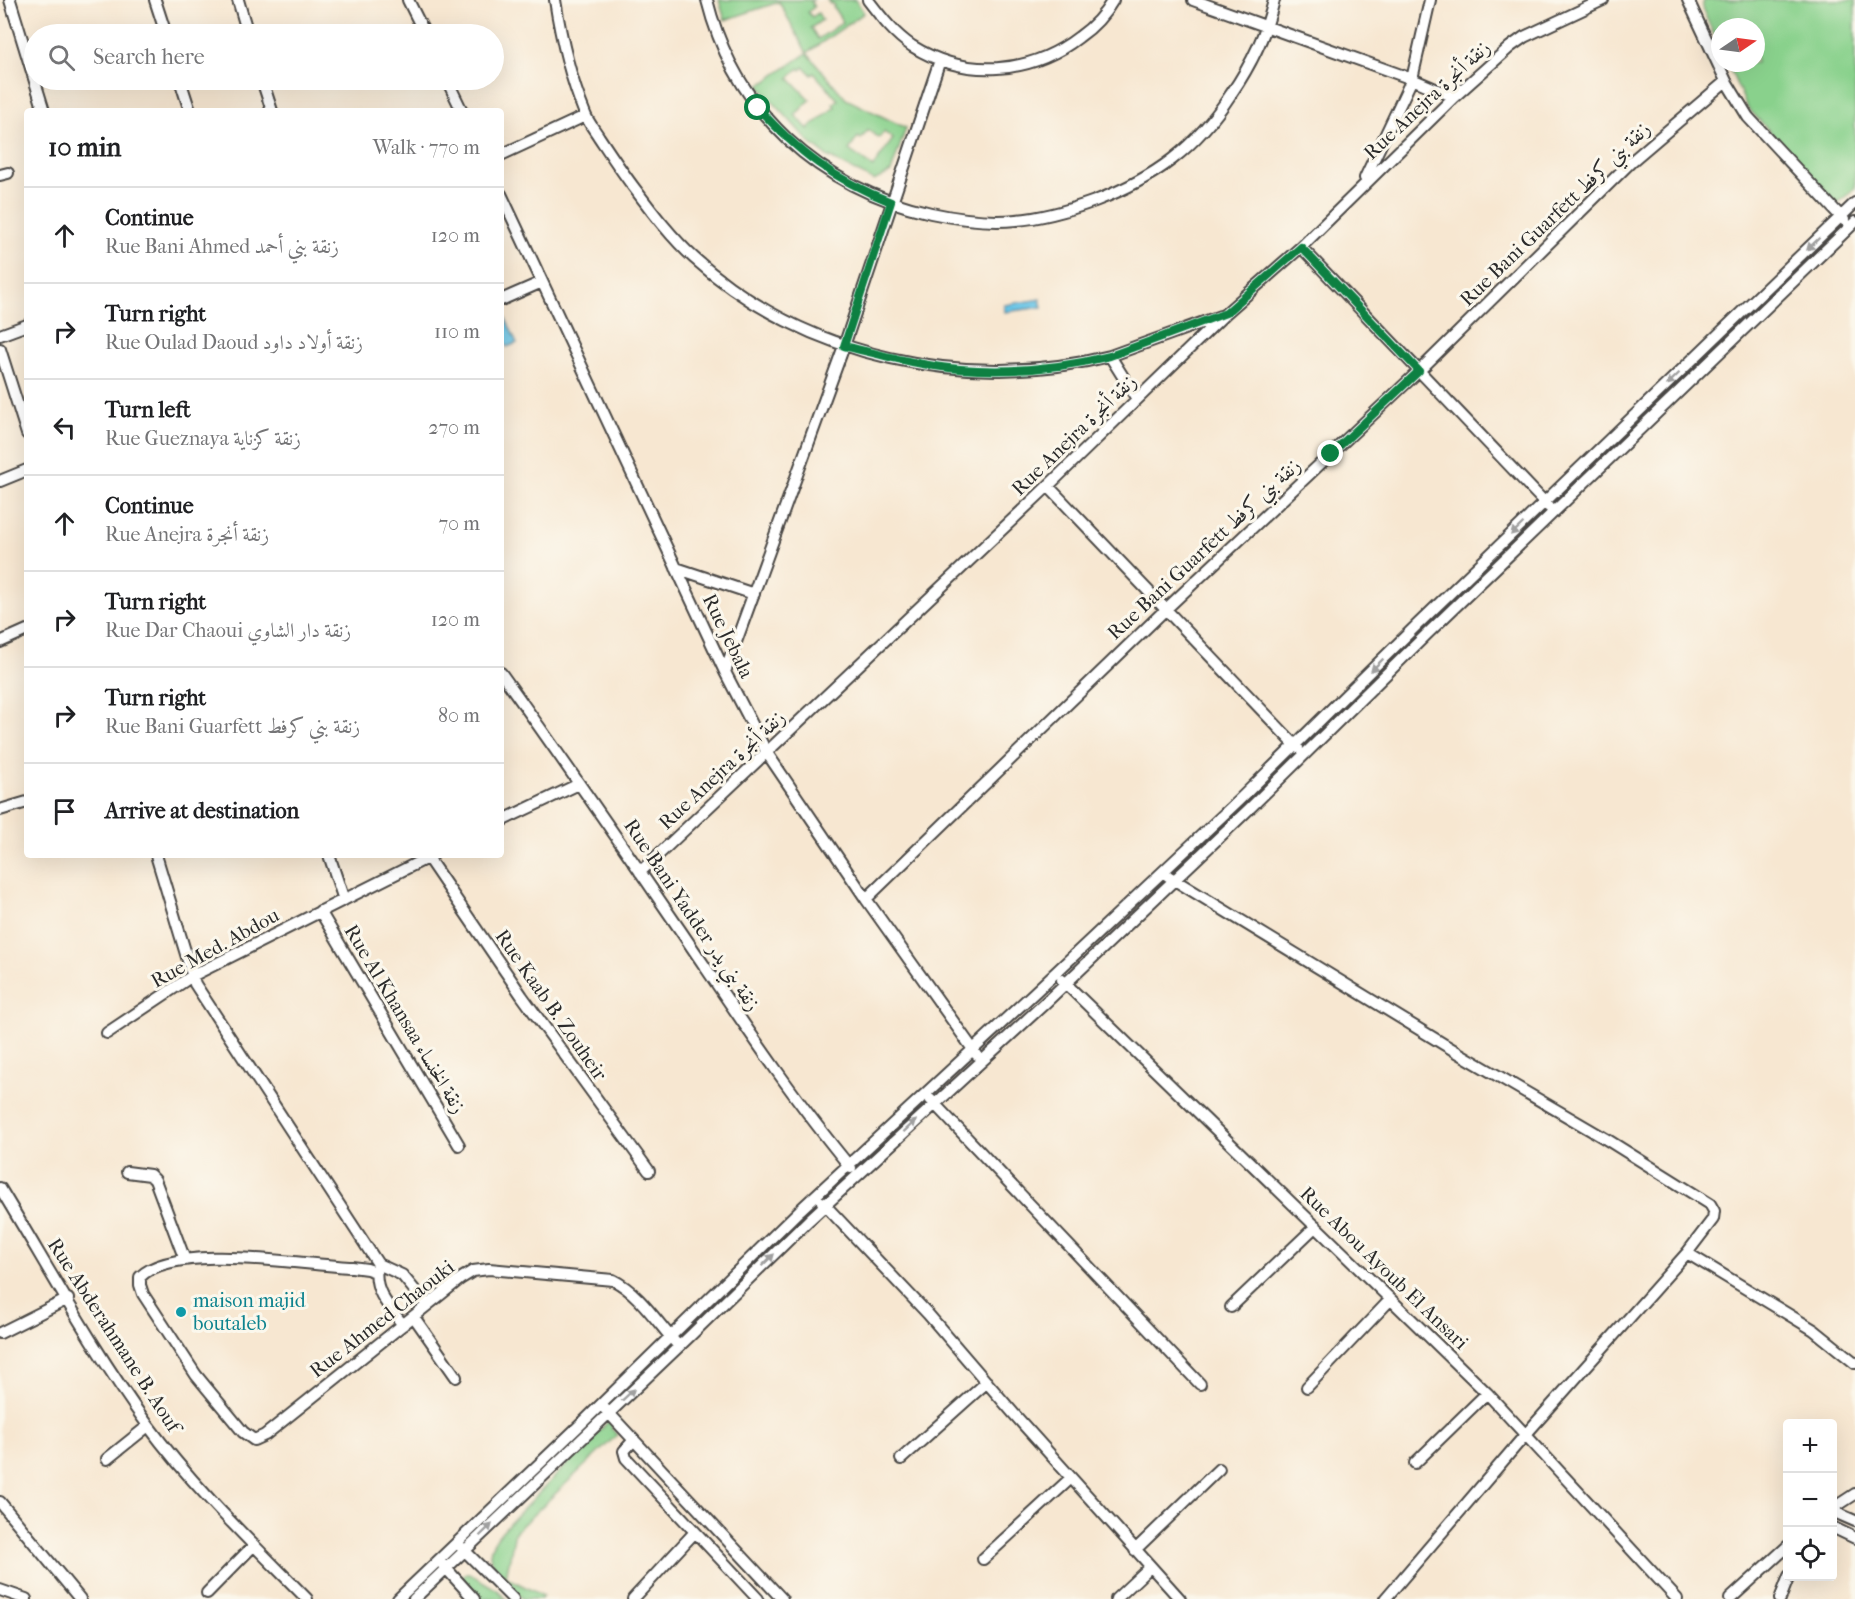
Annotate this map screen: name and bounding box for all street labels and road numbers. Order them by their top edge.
street label: Rue Anejra زنقة أنجرة [1357,33,1496,165]
street label: Rue Bani Guarfett زنقة بني كرفط [1455,117,1659,315]
street label: Rue Anejra زنقة أنجرة [1005,368,1142,501]
street label: Rue Bani Guarfett زنقة بني كرفط [1103,454,1309,649]
street label: Rue Jebala [698,590,759,683]
street label: Rue Anejra زنقة أنجرة [652,703,791,835]
street label: Rue Bani Yadder زنقة بني يدر [614,815,765,1019]
street label: Rue Med. Abdou [147,903,284,993]
street label: Rue Al Khansaa زنقة الخنساء [340,921,470,1117]
street label: Rue Kaab B. Zouheir [490,925,612,1085]
street label: Rue Abou Ayoub El Ansari [1295,1182,1473,1354]
street label: Rue Abderahmane B. Aouf [43,1234,188,1440]
street label: Rue Ahmed Chaouki [305,1255,459,1383]

